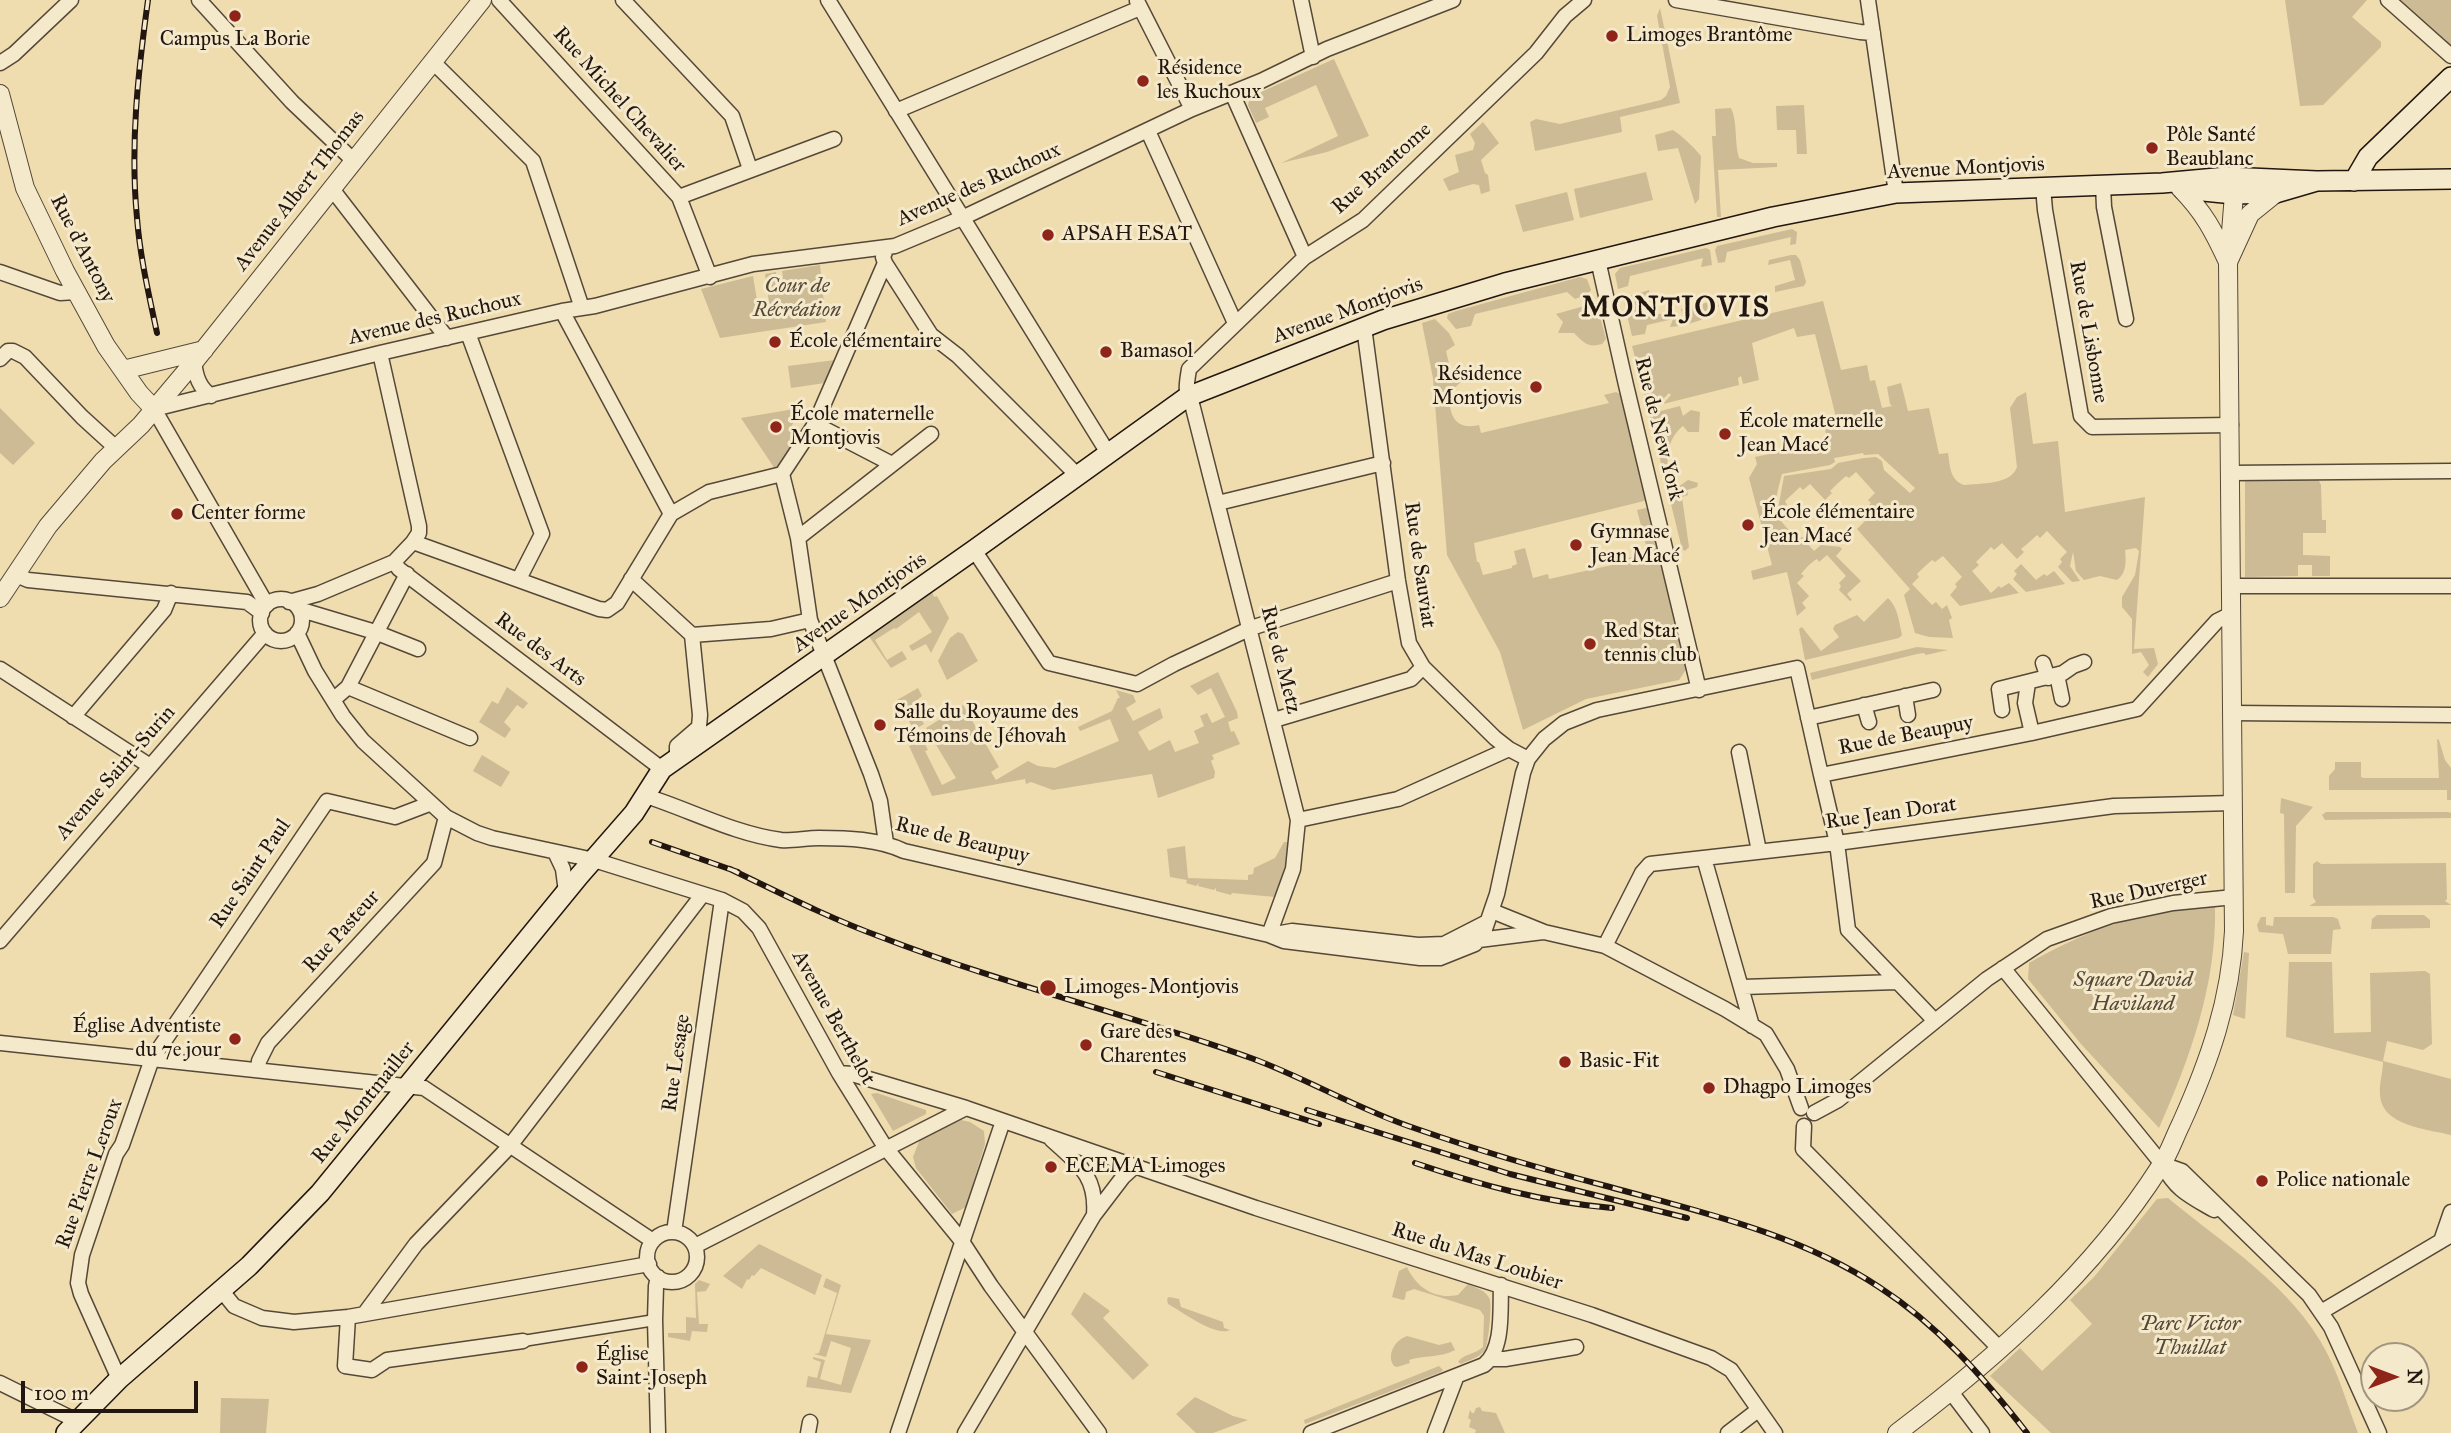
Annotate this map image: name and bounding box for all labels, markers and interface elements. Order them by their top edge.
marker: Campus La Borie [227,8,243,24]
street label: Rue Michel Chevalier [547,22,691,178]
place label: Limoges Brantôme [1626,23,1793,49]
place label: Campus La Borie [160,27,310,53]
marker: Limoges Brantôme [1604,28,1620,44]
place label: Résidence les Ruchoux [1157,56,1261,106]
marker: Résidence les Ruchoux [1135,73,1151,89]
street label: Avenue Albert Thomas [229,106,371,276]
street label: Rue Brantome [1327,118,1437,220]
place label: Pôle Santé Beaublanc [2166,123,2255,173]
street label: Avenue des Ruchoux [893,138,1065,232]
marker: Pôle Santé Beaublanc [2144,140,2160,156]
street label: Avenue Montjovis [1887,152,2045,186]
street label: Rue d'Antony [44,191,120,307]
place label: APSAH ESAT [1062,222,1192,248]
marker: APSAH ESAT [1040,227,1056,243]
street label: Rue de Lisbonne [2063,259,2113,405]
street label: Avenue Montjovis [1270,272,1426,350]
park label: Cour de Récréation [753,274,841,324]
street label: Avenue des Ruchoux [346,287,524,351]
district label: MONTJOVIS [1582,292,1770,326]
place label: École élémentaire [789,329,942,355]
marker: École élémentaire [767,334,783,350]
place label: Bamasol [1120,339,1193,365]
marker: Bamasol [1098,344,1114,360]
street label: Rue de New York [1628,354,1688,504]
place label: Résidence Montjovis [1432,362,1522,412]
marker: Résidence Montjovis [1528,379,1544,395]
place label: École maternelle Montjovis [790,402,934,452]
place label: École maternelle Jean Macé [1739,409,1883,459]
marker: École maternelle Montjovis [768,419,784,435]
marker: École maternelle Jean Macé [1717,426,1733,442]
street label: Rue de Sauviat [1398,500,1440,630]
place label: École élémentaire Jean Macé [1762,500,1915,550]
place label: Center forme [191,501,306,527]
marker: Center forme [169,506,185,522]
marker: École élémentaire Jean Macé [1740,517,1756,533]
place label: Gymnase Jean Macé [1590,520,1680,570]
marker: Gymnase Jean Macé [1568,537,1584,553]
street label: Avenue Montjovis [788,547,932,659]
street label: Rue de Metz [1254,603,1306,717]
street label: Rue des Arts [489,608,591,692]
place label: Red Star tennis club [1604,619,1697,669]
marker: Red Star tennis club [1582,636,1598,652]
place label: Salle du Royaume des Témoins de Jéhovah [894,700,1079,750]
street label: Avenue Saint-Surin [51,701,181,845]
street label: Rue de Beaupuy [1836,711,1976,761]
marker: Salle du Royaume des Témoins de Jéhovah [872,717,888,733]
street label: Rue Jean Dorat [1824,792,1958,836]
street label: Rue de Beaupuy [893,812,1031,870]
street label: Rue Saint Paul [205,815,297,933]
street label: Rue Duverger [2088,866,2210,916]
street label: Rue Pasteur [298,885,386,979]
street label: Avenue Berthelot [786,946,880,1090]
park label: Square David Haviland [2073,968,2193,1018]
place label: Limoges-Montjovis [1064,975,1239,1001]
marker: Limoges-Montjovis [1038,978,1058,998]
street label: Rue Lesage [658,1013,696,1113]
place label: Église Adventiste du 7e jour [72,1014,221,1064]
place label: Gare des Charentes [1100,1020,1186,1070]
marker: Église Adventiste du 7e jour [227,1031,243,1047]
street label: Rue Montmailler [307,1037,421,1169]
marker: Gare des Charentes [1078,1037,1094,1053]
place label: Basic-Fit [1579,1049,1659,1075]
marker: Basic-Fit [1557,1054,1573,1070]
place label: Dhagpo Limoges [1723,1075,1871,1101]
marker: Dhagpo Limoges [1701,1080,1717,1096]
street label: Rue Pierre Leroux [51,1096,129,1252]
place label: ECEMA Limoges [1065,1154,1226,1180]
marker: ECEMA Limoges [1043,1159,1059,1175]
place label: Police nationale [2276,1168,2410,1194]
marker: Police nationale [2254,1173,2270,1189]
street label: Rue du Mas Loubier [1389,1218,1565,1296]
park label: Parc Victor Thuillat [2139,1312,2241,1362]
place label: Église Saint-Joseph [596,1342,707,1392]
north arrow [2360,1342,2430,1412]
marker: Église Saint-Joseph [574,1359,590,1375]
scale bar [24,1366,201,1410]
text: N [2403,1369,2426,1385]
text: 100 m [34,1380,89,1406]

